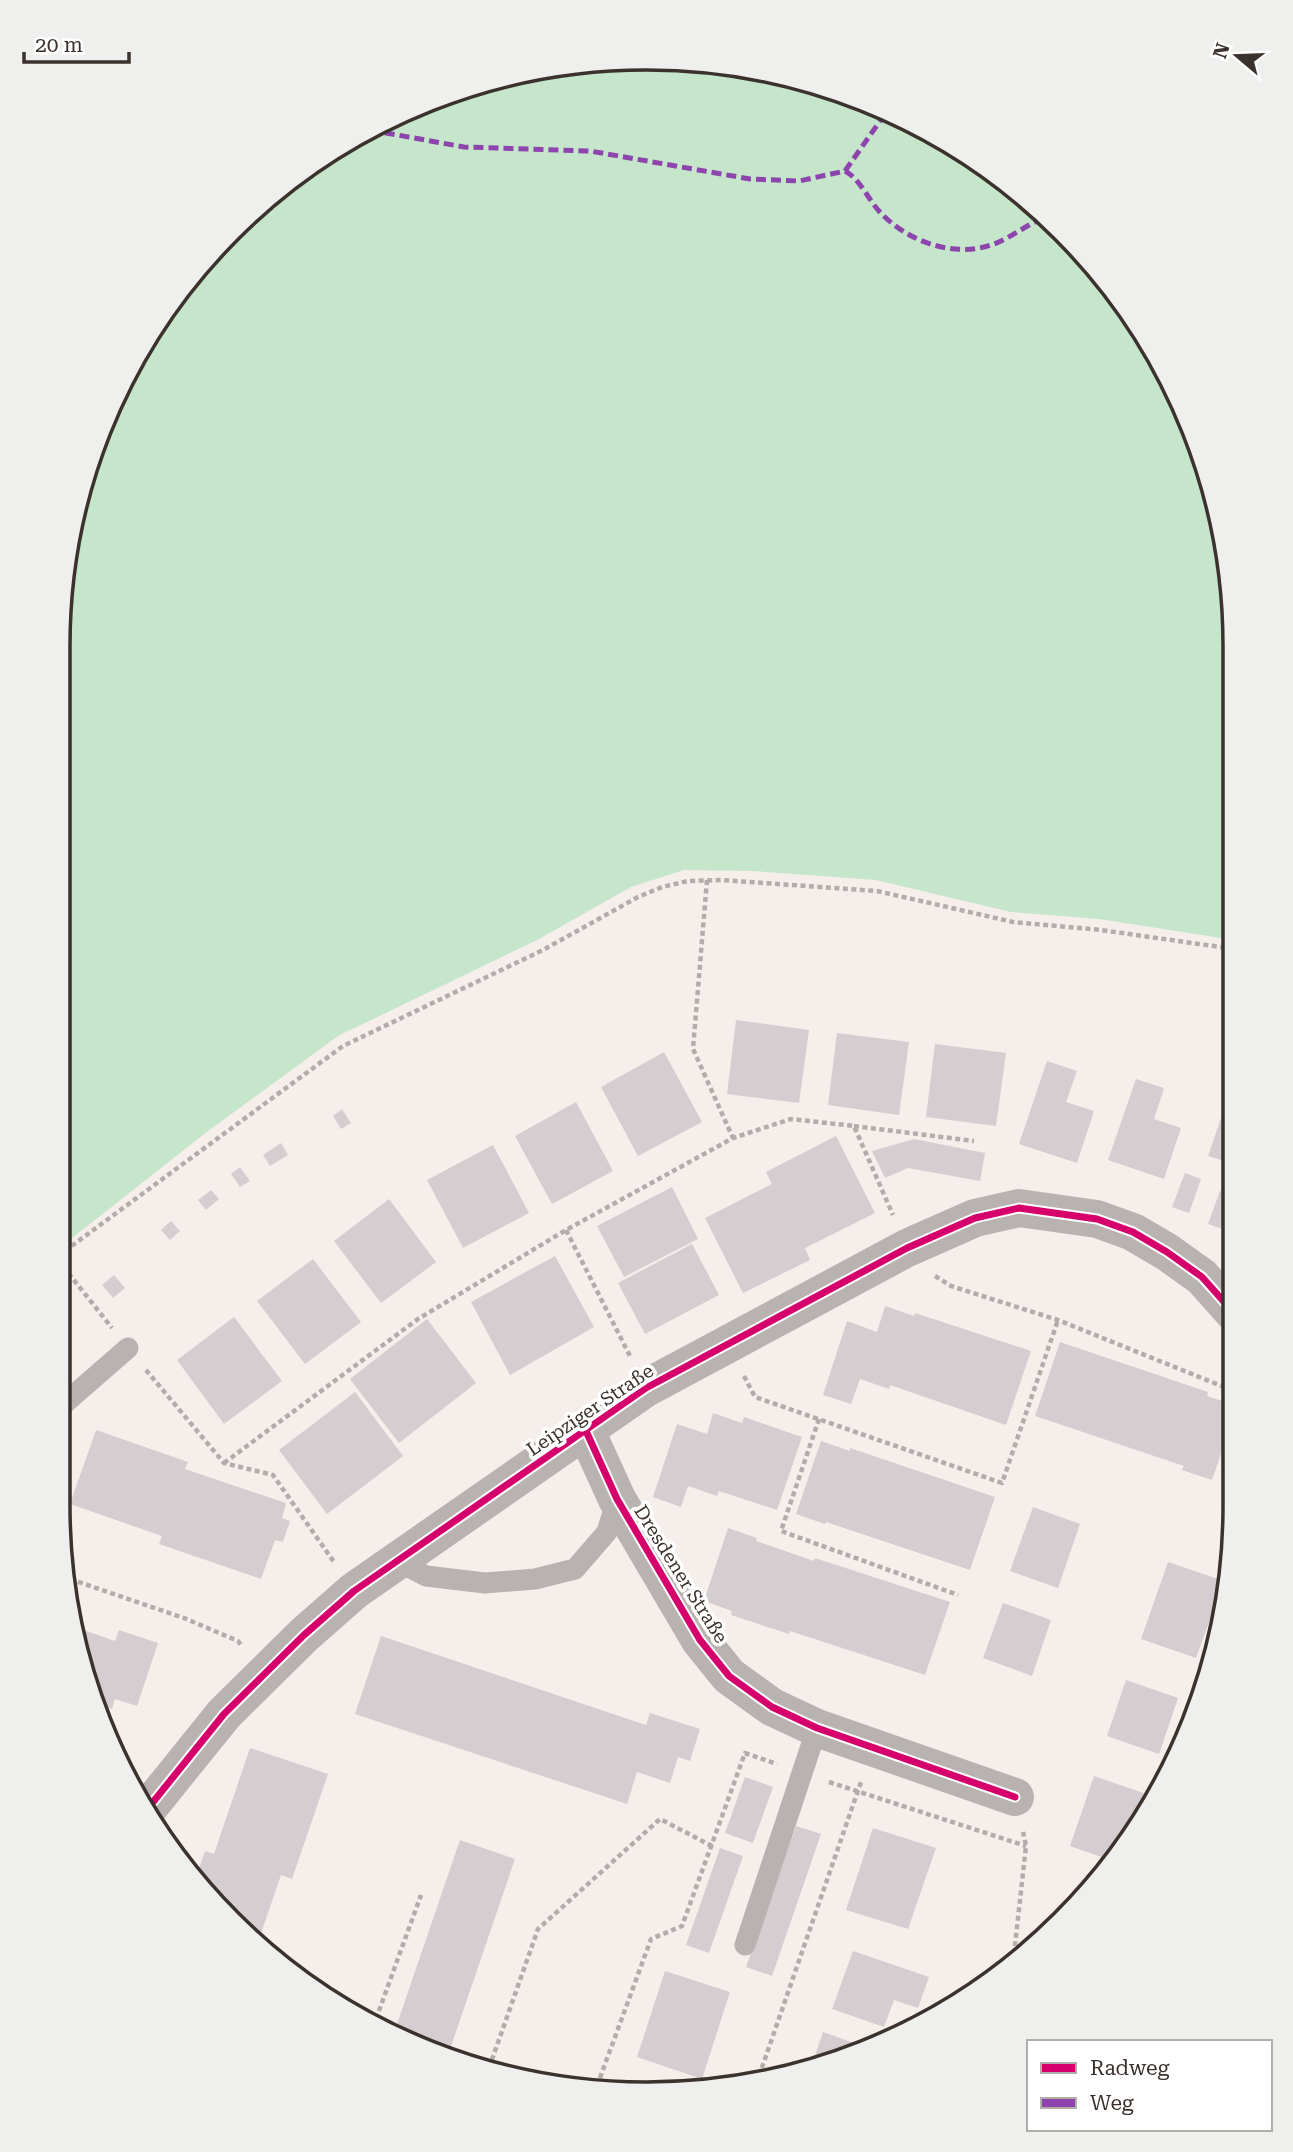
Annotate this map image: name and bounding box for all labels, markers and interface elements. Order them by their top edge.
scale bar [24,21,130,65]
north arrow [1202,21,1272,91]
text: 20 m [35,33,83,57]
text: N [1208,40,1235,61]
street label: Leipziger Straße [522,1359,658,1461]
street label: Dresdener Straße [629,1501,733,1647]
legend [1027,2040,1272,2131]
text: Radweg [1090,2056,1169,2080]
text: Weg [1090,2091,1134,2115]

